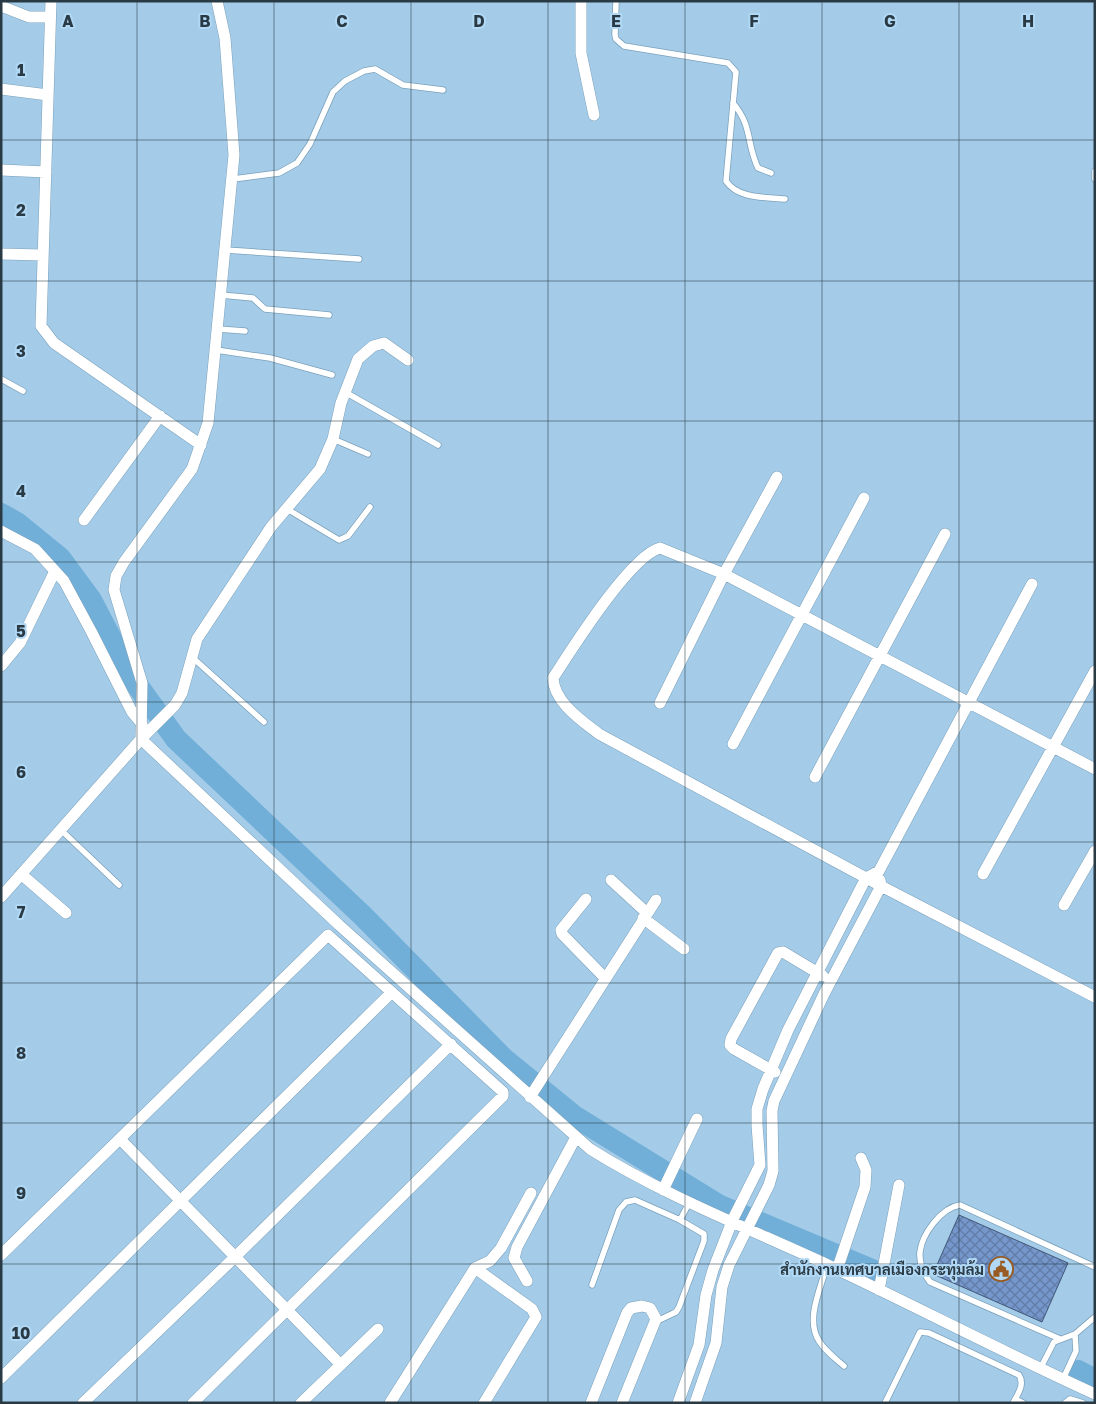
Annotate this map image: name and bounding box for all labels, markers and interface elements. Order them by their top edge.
text: A [62,11,74,31]
text: B [199,11,211,31]
text: C [336,11,348,31]
text: D [473,11,485,31]
text: E [611,11,621,31]
text: F [749,11,759,31]
text: G [884,11,896,31]
text: H [1022,11,1034,31]
text: 1 [17,60,25,80]
text: 2 [16,200,26,220]
text: 3 [16,341,26,361]
text: 4 [16,481,26,501]
text: 5 [16,621,26,641]
text: 6 [16,762,26,782]
text: 7 [17,902,26,922]
text: 8 [16,1043,26,1063]
text: 9 [16,1183,26,1203]
public building icon: สำนักงานเทศบาลเมืองกระทุ่มล้ม [988,1256,1014,1282]
place label: สำนักงานเทศบาลเมืองกระทุ่มล้ม [780,1260,984,1281]
text: 10 [12,1323,30,1343]

